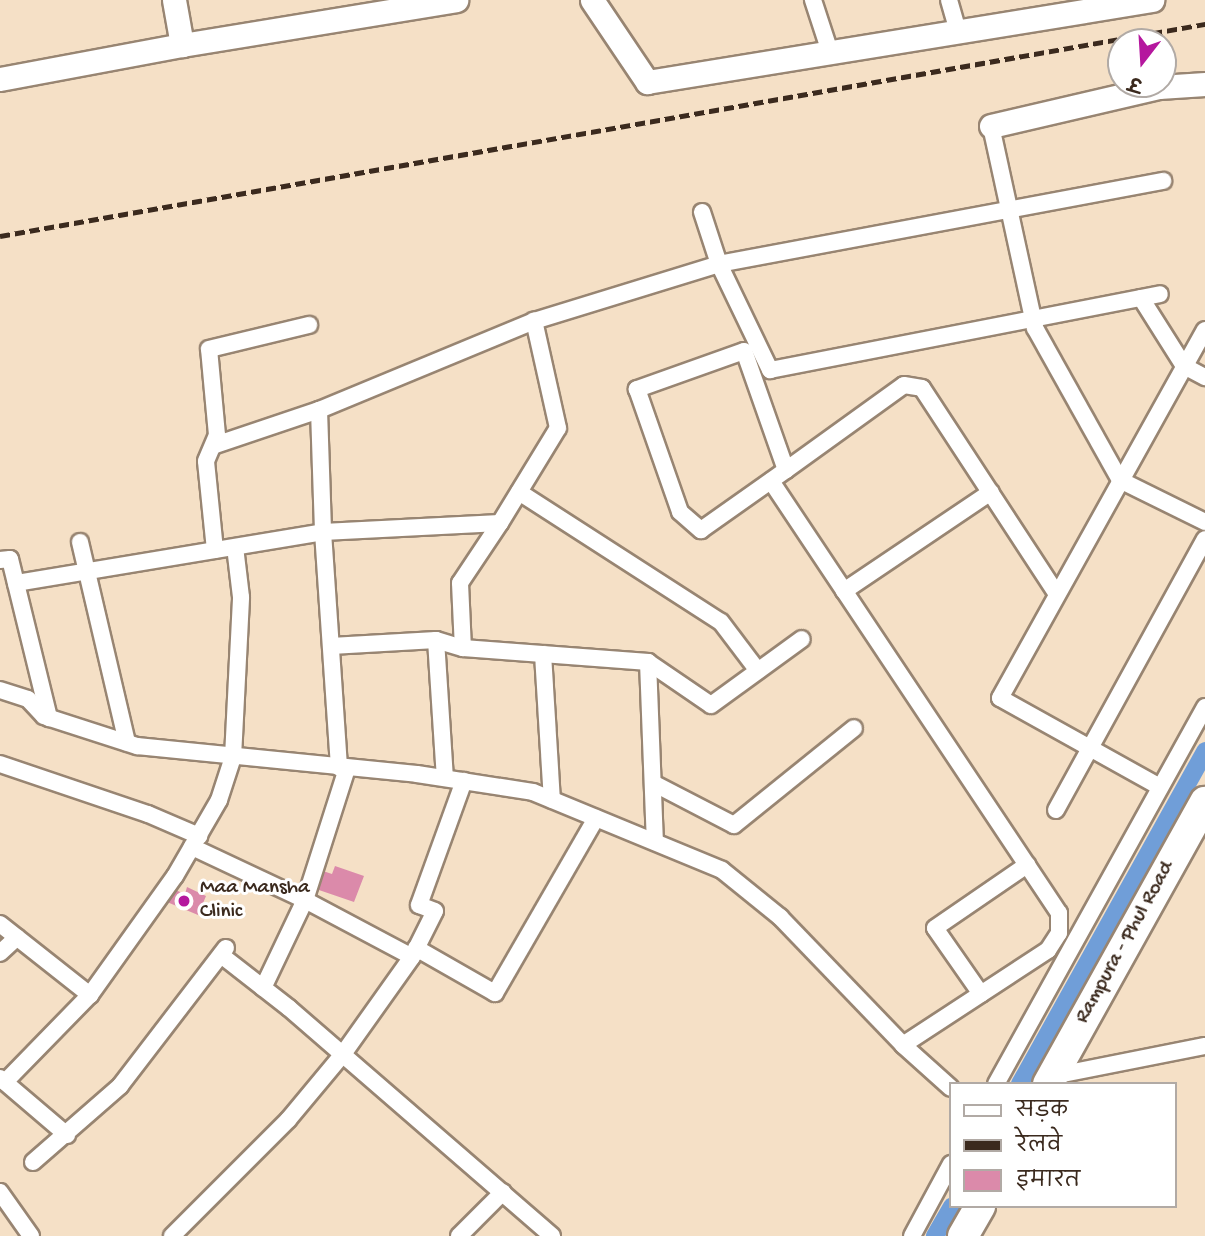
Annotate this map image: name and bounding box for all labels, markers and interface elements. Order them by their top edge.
north arrow [1107,28,1177,98]
text: उ [1127,69,1146,94]
street label: Rampura - Phul Road [1071,857,1181,1029]
place label: Maa Mansha Clinic [200,876,310,926]
marker: Maa Mansha Clinic [174,891,194,911]
legend [950,1082,1177,1208]
text: सड़क [1016,1100,1068,1125]
text: रेलवे [1016,1135,1062,1160]
text: इमारत [1016,1170,1080,1195]

